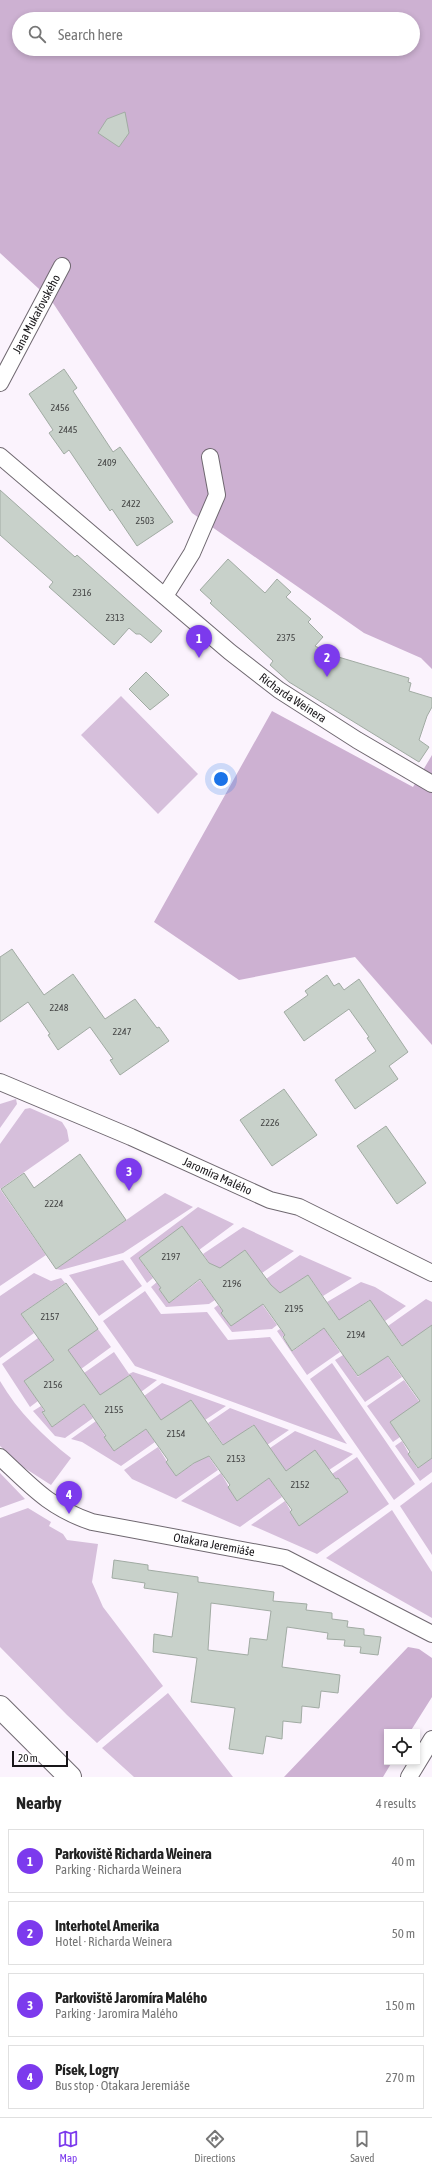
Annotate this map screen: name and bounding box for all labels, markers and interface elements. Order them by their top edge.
search box [12,12,420,56]
icon: search [26,23,48,45]
text: Search here [58,26,123,43]
street label: Jana Mukařovského [10,272,63,356]
house number: 2456 [51,402,70,413]
house number: 2445 [59,424,78,435]
house number: 2409 [98,457,117,468]
house number: 2422 [122,498,141,509]
house number: 2503 [136,515,155,526]
house number: 2316 [73,587,92,598]
house number: 2313 [106,612,125,623]
pin: 1 [186,625,212,658]
house number: 2375 [277,632,296,643]
pin: 2 [314,644,340,677]
street label: Richarda Weinera [256,670,329,725]
your location [211,769,231,789]
house number: 2248 [50,1002,69,1013]
house number: 2247 [113,1026,132,1037]
house number: 2226 [261,1117,280,1128]
street label: Jaromíra Malého [181,1154,254,1198]
pin: 3 [116,1158,142,1191]
house number: 2224 [45,1198,64,1209]
house number: 2197 [162,1251,181,1262]
house number: 2196 [223,1278,242,1289]
house number: 2195 [285,1303,304,1314]
house number: 2157 [41,1311,60,1322]
house number: 2194 [347,1329,366,1340]
house number: 2156 [44,1379,63,1390]
house number: 2155 [105,1404,124,1415]
house number: 2154 [167,1428,186,1439]
house number: 2153 [227,1453,246,1464]
house number: 2152 [291,1479,310,1490]
pin: 4 [56,1481,82,1514]
street label: Otakara Jeremiáše [172,1530,256,1559]
map controls [384,1729,420,1765]
button: locate [384,1729,420,1765]
scale bar [12,1749,68,1768]
text: 20 m [18,1752,38,1764]
text: Nearby [16,1793,62,1813]
text: 4 results [376,1796,416,1811]
text: Parkoviště Richarda Weinera [55,1845,212,1862]
text: 1 [27,1854,33,1869]
text: 40 m [392,1854,415,1869]
text: Parking · Richarda Weinera [55,1862,182,1877]
text: Interhotel Amerika [55,1917,159,1934]
text: 2 [27,1926,33,1941]
text: 50 m [392,1926,415,1941]
text: Hotel · Richarda Weinera [55,1934,172,1949]
text: Parkoviště Jaromíra Malého [55,1989,207,2006]
text: 3 [27,1998,33,2013]
text: 150 m [386,1998,415,2013]
text: Parking · Jaromíra Malého [55,2006,178,2021]
text: Písek, Logry [55,2061,119,2078]
text: 4 [27,2070,33,2085]
text: 270 m [386,2070,415,2085]
text: Bus stop · Otakara Jeremiáše [55,2078,190,2093]
tab: Map [57,2128,79,2164]
tab: Directions [194,2128,235,2164]
tab: Saved [350,2128,375,2164]

